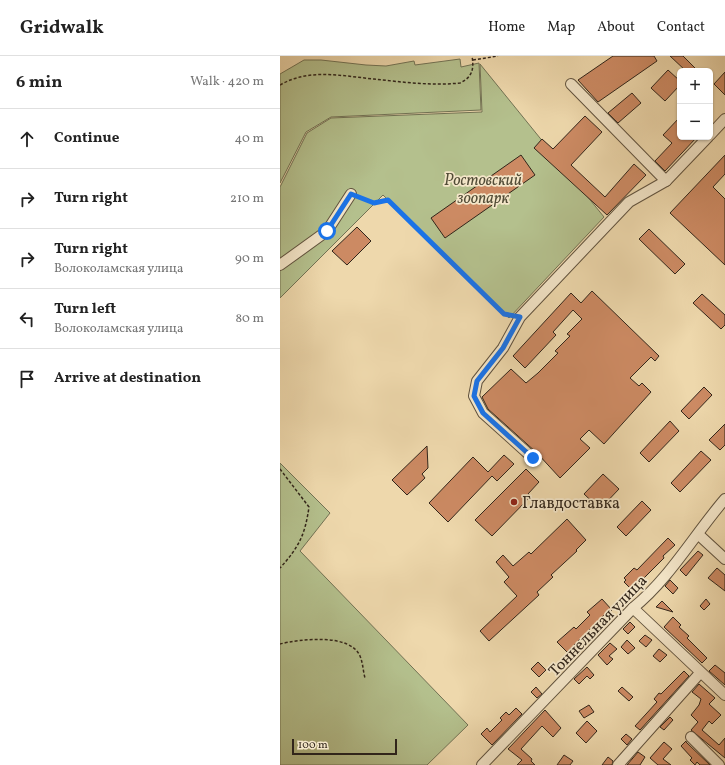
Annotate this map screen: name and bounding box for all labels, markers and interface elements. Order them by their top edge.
text: Gridwalk [20,15,104,41]
text: Home [488,18,525,37]
text: Map [547,18,575,37]
text: About [597,18,635,37]
text: Contact [657,18,705,37]
map controls [677,68,713,140]
button: + [677,68,713,104]
text: 6 min [16,71,62,94]
text: Walk · 420 m [190,73,264,91]
button: − [677,104,713,140]
icon: ahead [16,128,38,150]
text: Continue [54,128,119,149]
text: 40 m [235,130,264,148]
park label: Ростовский зоопарк [444,170,522,210]
icon: right [16,188,38,210]
text: Turn right [54,188,128,209]
text: 210 m [230,190,264,208]
route start [318,222,336,240]
text: Turn right [54,239,128,260]
icon: right [16,248,38,270]
text: 90 m [235,250,264,268]
text: Волоколамская улица [54,260,184,278]
text: Turn left [54,299,116,320]
icon: left [16,308,38,330]
text: 80 m [235,310,264,328]
text: Волоколамская улица [54,320,184,338]
icon: arrive [16,368,38,390]
text: Arrive at destination [54,368,201,389]
route end [524,449,542,467]
place label: Главдоставка [522,493,620,515]
marker: Главдоставка [509,497,519,507]
street label: Тоннельная улица [544,571,653,682]
scale bar [292,737,397,756]
text: 100 m [298,738,328,753]

